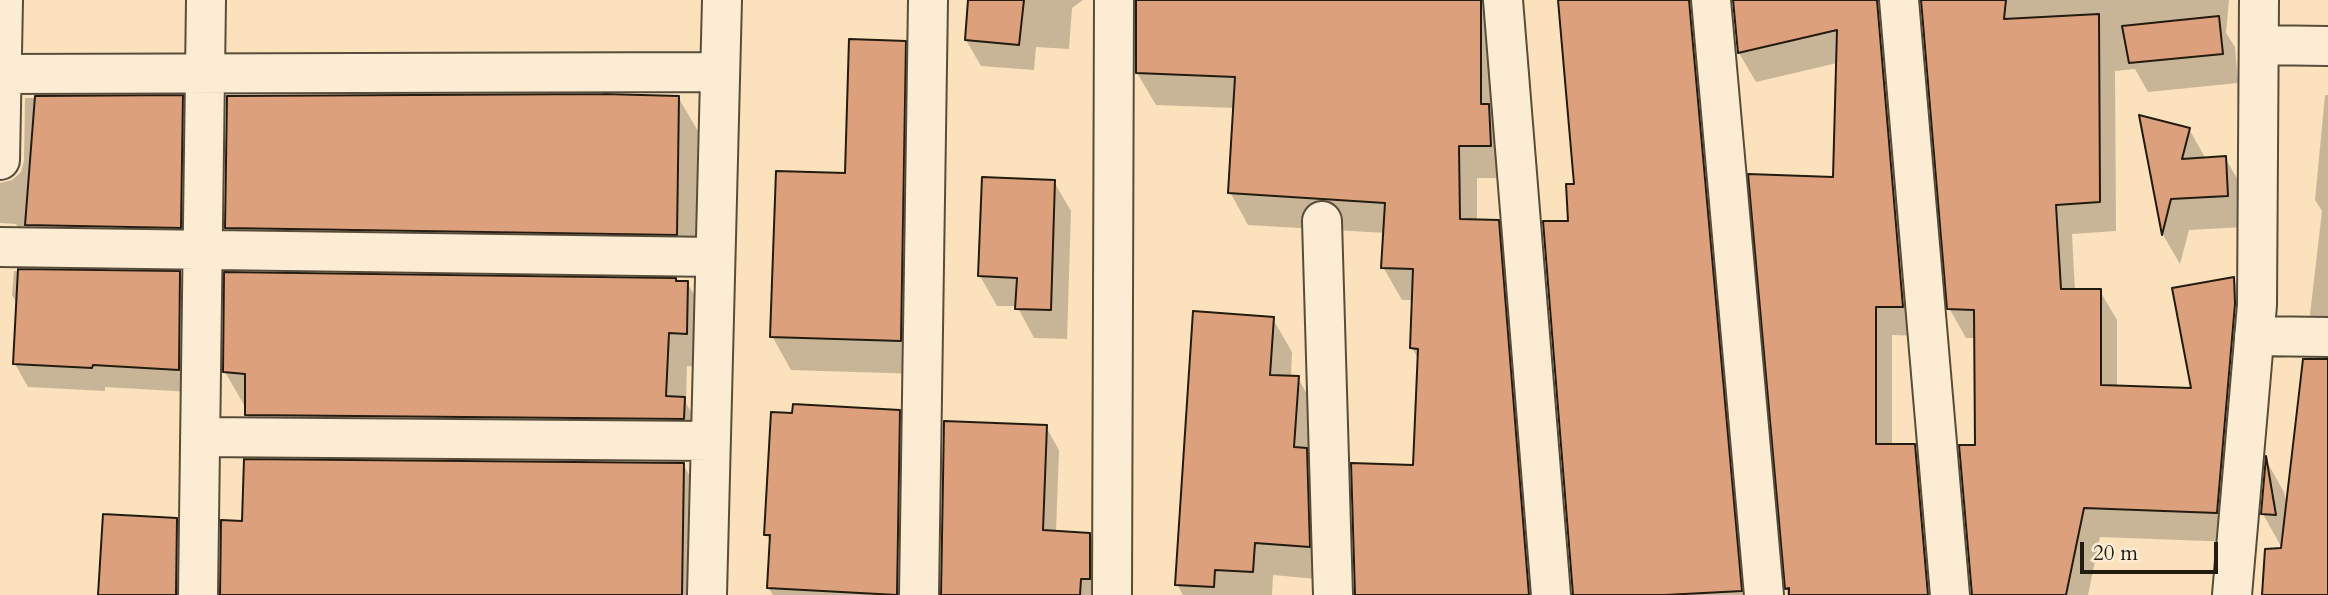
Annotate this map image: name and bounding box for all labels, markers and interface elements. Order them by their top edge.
scale bar [2083,528,2221,572]
text: 20 m [2093,539,2138,568]

